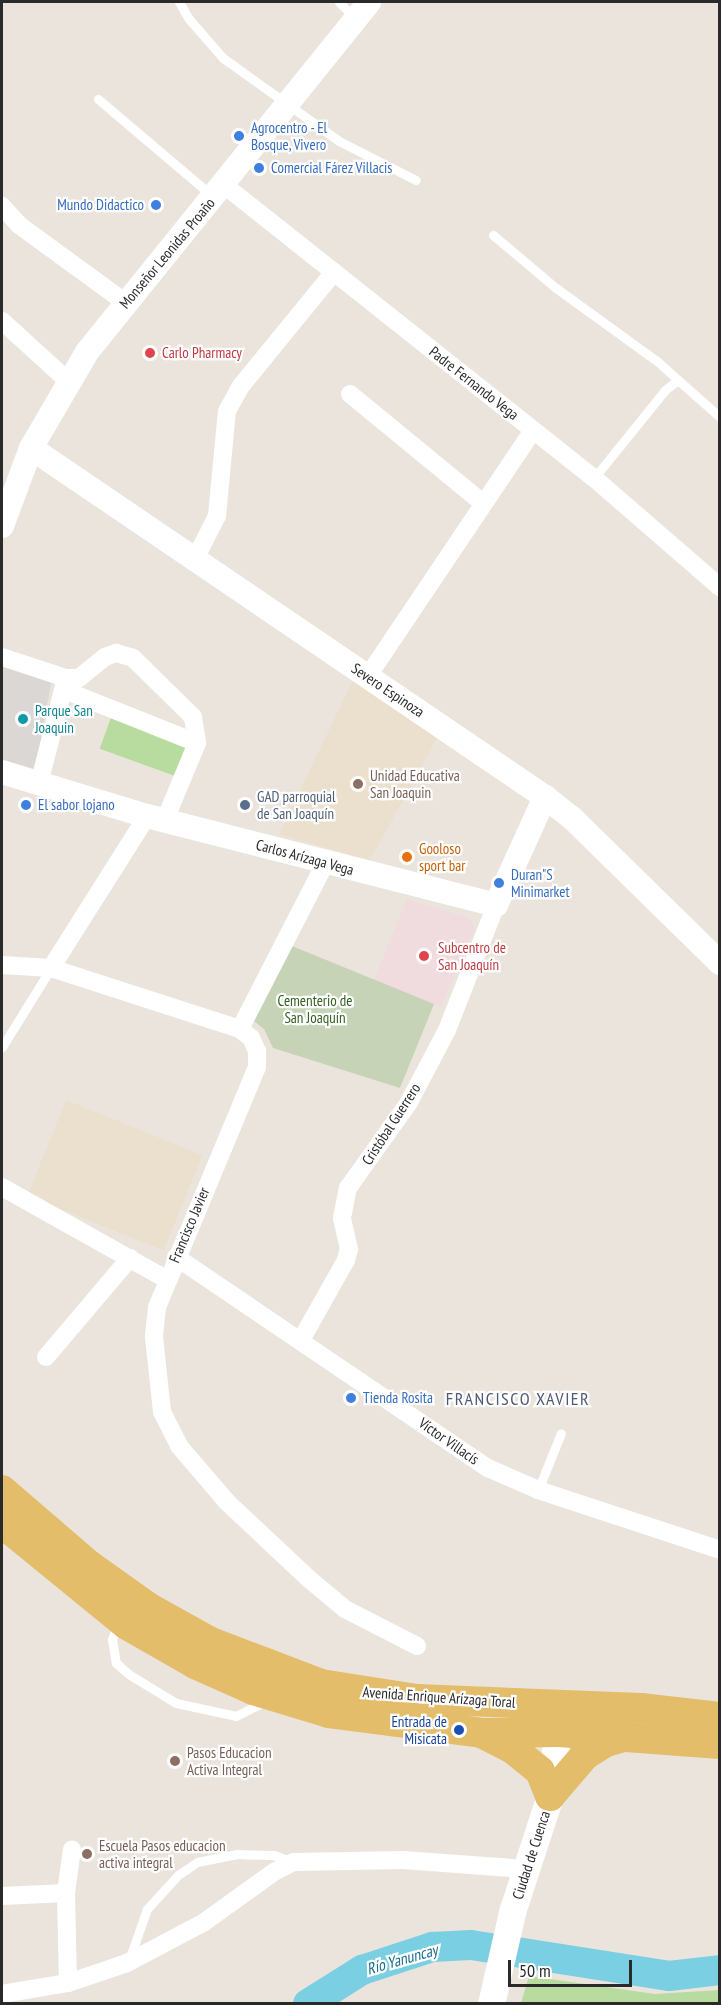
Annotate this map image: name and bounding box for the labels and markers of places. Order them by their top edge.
place label: Agrocentro - El Bosque, Vivero [251,118,328,153]
marker: Agrocentro - El Bosque, Vivero [232,129,246,143]
place label: Comercial Fárez Villacis [271,159,393,177]
marker: Comercial Fárez Villacis [252,161,266,175]
place label: Mundo Didactico [57,196,144,214]
marker: Mundo Didactico [149,198,163,212]
place label: Carlo Pharmacy [162,344,242,362]
marker: Carlo Pharmacy [143,346,157,360]
place label: Parque San Joaquin [35,701,93,736]
marker: Parque San Joaquin [16,712,30,726]
place label: Unidad Educativa San Joaquin [370,766,460,801]
marker: Unidad Educativa San Joaquin [351,777,365,791]
place label: GAD parroquial de San Joaquín [257,787,335,822]
place label: El sabor lojano [38,796,115,814]
marker: El sabor lojano [19,798,33,812]
marker: GAD parroquial de San Joaquín [238,798,252,812]
place label: Gooloso sport bar [419,839,465,874]
marker: Gooloso sport bar [400,850,414,864]
place label: Duran"S Minimarket [511,865,570,900]
marker: Duran"S Minimarket [492,876,506,890]
place label: Subcentro de San Joaquín [438,938,506,973]
marker: Subcentro de San Joaquín [415,947,433,965]
place label: Tienda Rosita [363,1389,433,1407]
marker: Tienda Rosita [344,1391,358,1405]
place label: Entrada de Misicata [391,1712,447,1747]
marker: Entrada de Misicata [452,1723,466,1737]
place label: Pasos Educacion Activa Integral [187,1743,272,1778]
marker: Pasos Educacion Activa Integral [168,1754,182,1768]
place label: Escuela Pasos educacion activa integral [99,1836,226,1871]
marker: Escuela Pasos educacion activa integral [80,1847,94,1861]

